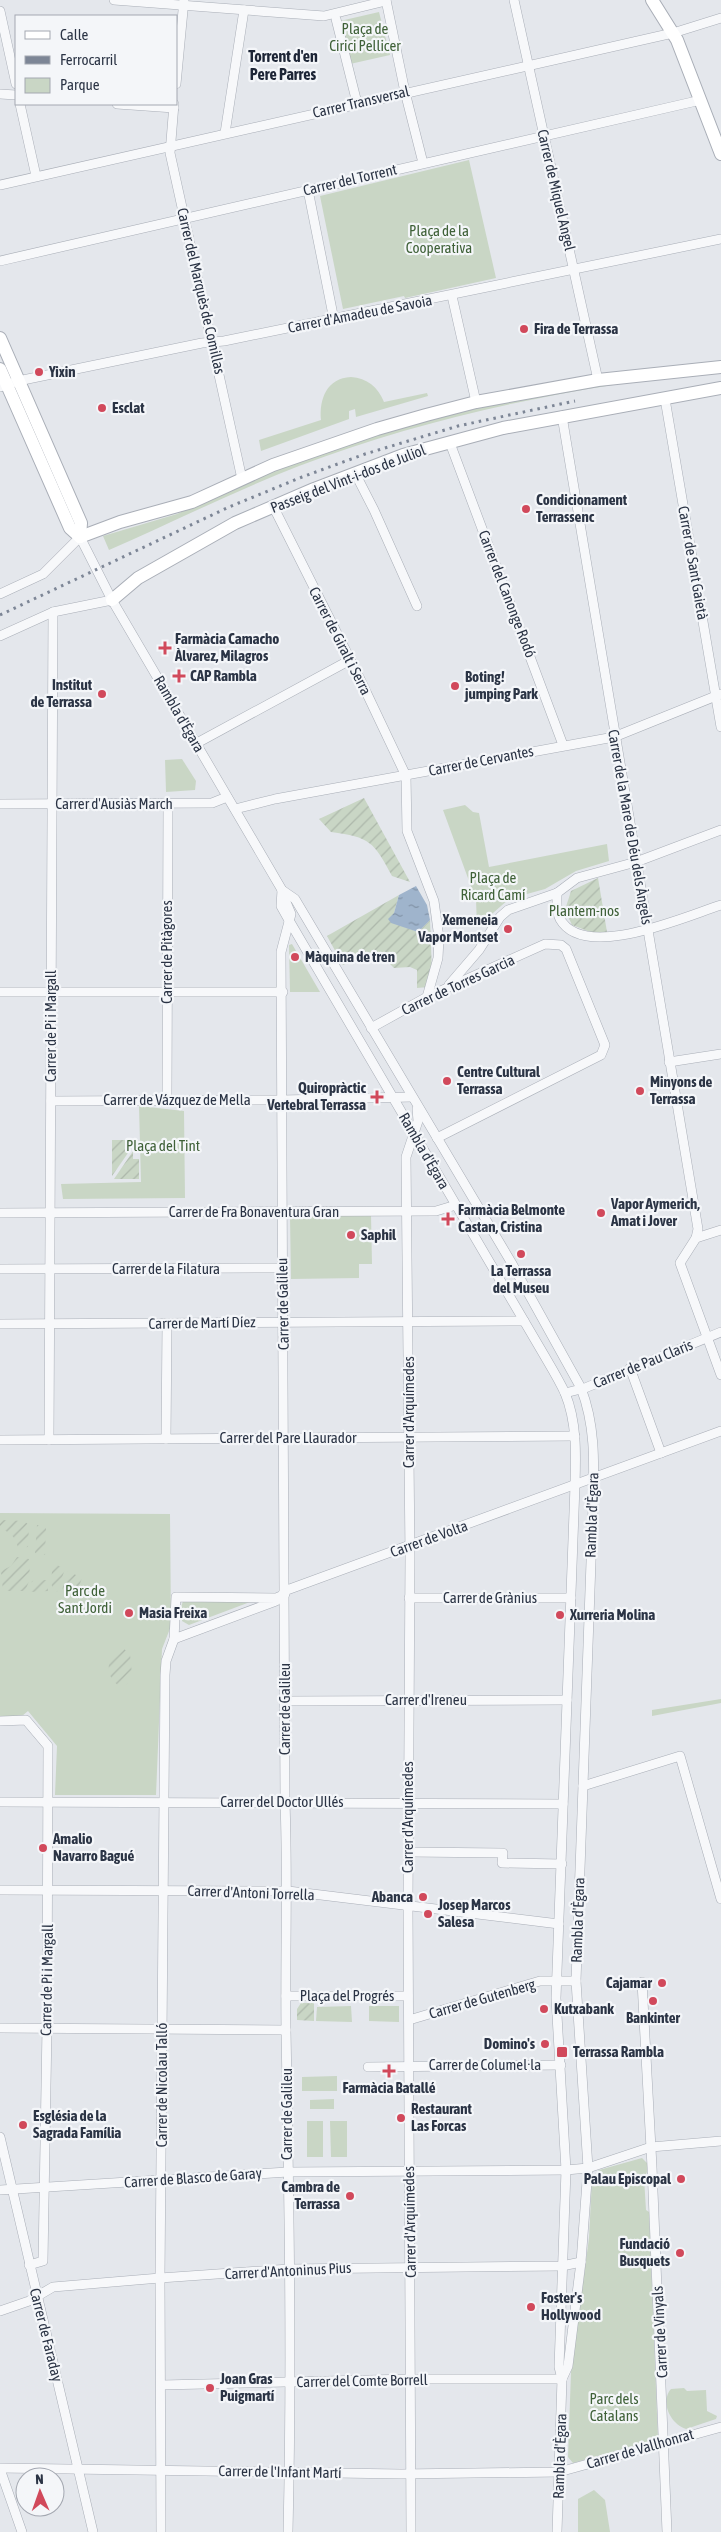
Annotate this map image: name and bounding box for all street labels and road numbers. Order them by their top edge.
street label: Carrer Transversal [311,82,411,121]
street label: Carrer de Miquel Angel [534,128,579,252]
street label: Carrer del Torrent [301,160,398,199]
street label: Carrer del Marquès de Comillas [174,206,229,376]
street label: Carrer d'Amadeu de Savoia [286,291,433,336]
street label: Passeig del Vint-i-dos de Juliol [268,441,428,516]
street label: Carrer de Sant Gaietà [675,505,712,621]
street label: Carrer del Canonge Rodó [475,528,540,660]
street label: Carrer de Giralt i Serra [306,584,375,698]
street label: Rambla d'Ègara [151,672,208,755]
street label: Carrer de la Mare de Déu dels Àngels [605,728,656,926]
street label: Carrer de Cervantes [427,742,535,779]
street label: Carrer d'Ausiàs March [55,795,173,812]
street label: Carrer de Pitàgores [158,900,175,1004]
street label: Carrer de Torres Garcia [398,951,517,1018]
street label: Carrer de Pi i Margall [42,970,59,1082]
street label: Carrer de Vázquez de Mella [103,1091,251,1108]
street label: Rambla d'Ègara [396,1109,453,1192]
street label: Carrer de Fra Bonaventura Gran [169,1203,339,1220]
street label: Carrer de Galileu [273,1258,292,1350]
street label: Carrer de la Filatura [112,1260,220,1277]
street label: Carrer de Martí Díez [148,1313,256,1332]
street label: Carrer de Pau Claris [590,1336,695,1391]
street label: Carrer d'Arquímedes [400,1356,417,1468]
street label: Carrer del Pare Llaurador [220,1429,357,1446]
street label: Rambla d'Ègara [582,1472,601,1558]
street label: Carrer de Volta [388,1517,470,1560]
street label: Carrer de Grànius [443,1589,537,1606]
street label: Carrer de Galileu [276,1663,293,1755]
street label: Carrer d'Ireneu [385,1691,467,1708]
street label: Carrer d'Arquímedes [399,1761,416,1873]
street label: Carrer del Doctor Ullés [220,1793,344,1810]
street label: Rambla d'Ègara [568,1877,587,1963]
street label: Carrer d'Antoni Torrella [187,1882,315,1903]
street label: Carrer de Pi i Margall [37,1924,56,2036]
street label: Carrer de Gutenberg [427,1975,537,2022]
street label: Plaça del Progrés [300,1987,394,2004]
street label: Carrer de Nicolau Talló [153,2023,170,2147]
street label: Carrer de Columel·la [429,2056,541,2073]
street label: Carrer de Galileu [278,2068,295,2160]
street label: Carrer de Blasco de Garay [124,2164,262,2191]
street label: Carrer d'Arquímedes [400,2166,419,2278]
street label: Carrer d'Antoninus Pius [224,2259,352,2282]
street label: Carrer de Faraday [27,2286,66,2383]
street label: Carrer de Vinyals [649,2286,670,2379]
street label: Carrer del Comte Borrell [296,2371,428,2390]
street label: Rambla d'Ègara [550,2413,569,2499]
street label: Carrer de Vallhonrat [584,2425,695,2472]
street label: Carrer de l'Infant Martí [218,2462,342,2481]

